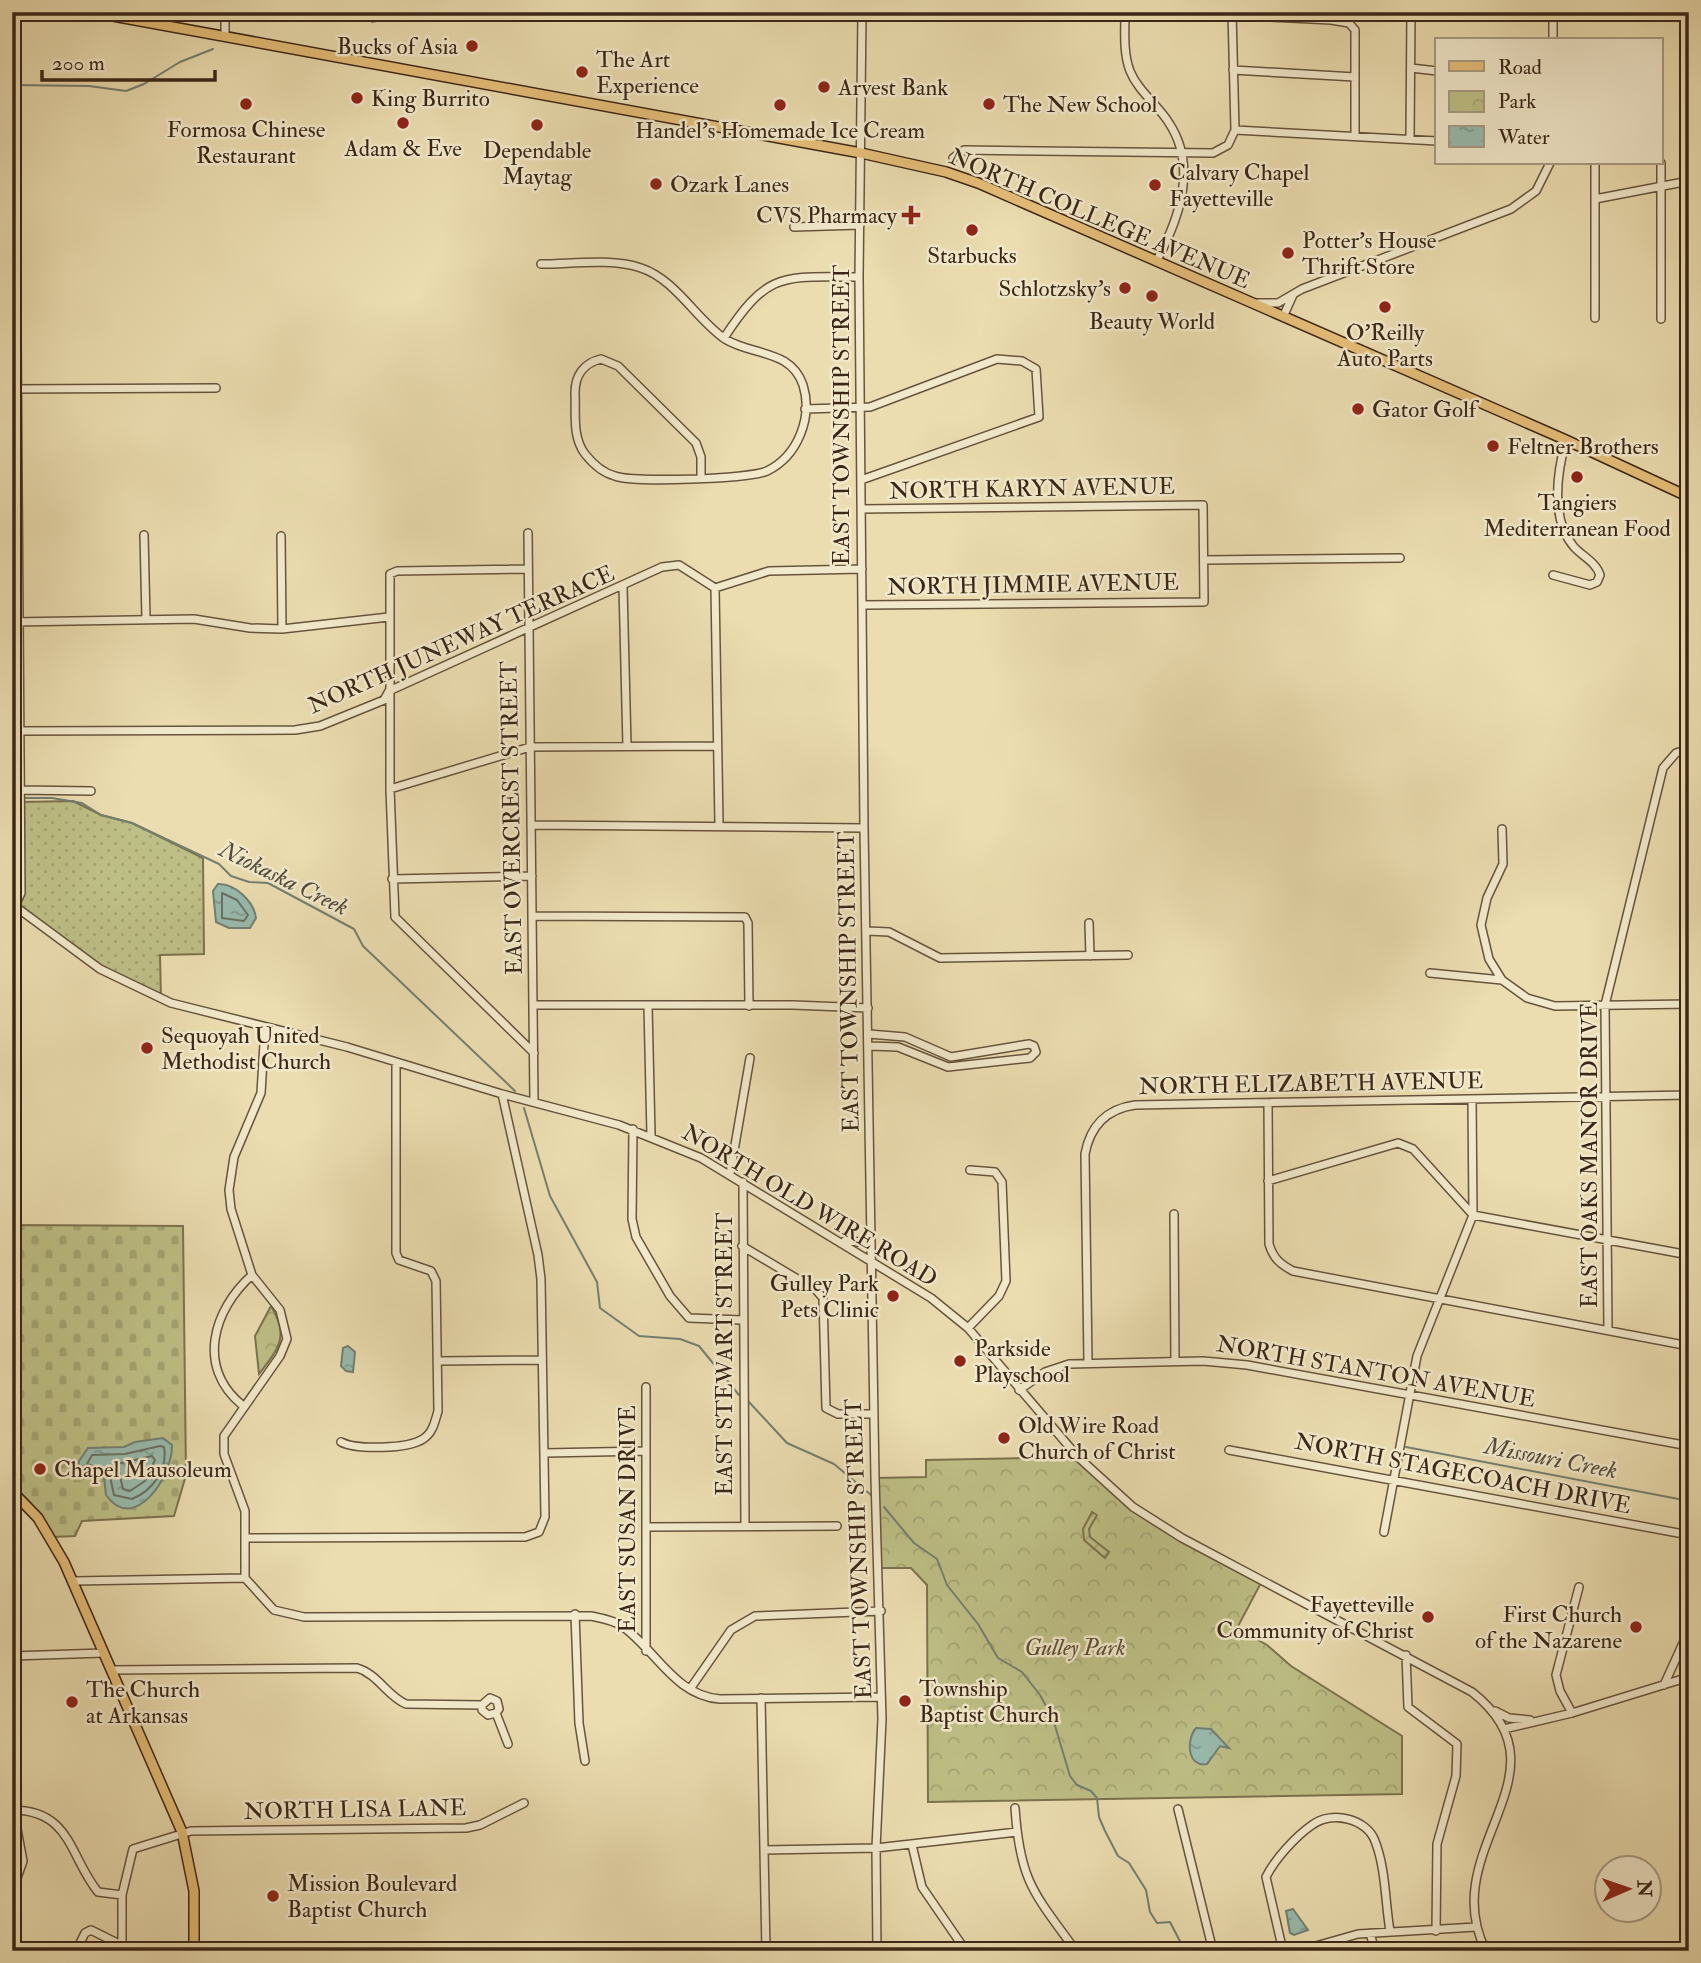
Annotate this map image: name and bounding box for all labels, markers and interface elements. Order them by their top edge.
place label: Bucks of Asia [337,32,459,61]
scale bar [42,38,215,82]
marker: Bucks of Asia [464,38,480,54]
legend [1435,38,1662,164]
place label: The Art Experience [596,45,699,101]
text: 200 m [52,50,105,77]
text: Road [1498,54,1543,81]
marker: The Art Experience [574,64,590,80]
place label: Arvest Bank [837,73,948,102]
marker: Arvest Bank [816,79,832,95]
place label: King Burrito [371,84,490,113]
text: Park [1498,88,1536,115]
marker: King Burrito [349,90,365,106]
place label: The New School [1003,90,1157,119]
marker: Formosa Chinese Restaurant [238,96,254,112]
marker: The New School [981,96,997,112]
marker: Handel's Homemade Ice Cream [772,97,788,113]
place label: Formosa Chinese Restaurant [167,115,326,170]
marker: Adam & Eve [395,115,411,131]
place label: Handel's Homemade Ice Cream [635,116,925,145]
marker: Dependable Maytag [529,117,545,133]
text: Water [1497,124,1550,151]
place label: Adam & Eve [343,134,462,163]
place label: Dependable Maytag [483,136,592,191]
street label: NORTH COLLEGE AVENUE [945,142,1255,295]
place label: Calvary Chapel Fayetteville [1169,158,1309,213]
place label: Ozark Lanes [670,170,789,199]
marker: Ozark Lanes [648,176,664,192]
marker: Calvary Chapel Fayetteville [1147,177,1163,193]
place label: CVS Pharmacy [756,201,898,230]
marker: CVS Pharmacy [903,207,919,223]
marker: Starbucks [964,222,980,238]
place label: Potter's House Thrift Store [1302,226,1437,281]
place label: Starbucks [927,241,1017,270]
marker: Potter's House Thrift Store [1280,245,1296,261]
street label: EAST TOWNSHIP STREET [827,265,856,565]
place label: Schlotzsky's [999,274,1111,303]
marker: Schlotzsky's [1117,280,1133,296]
marker: Beauty World [1144,288,1160,304]
marker: O'Reilly Auto Parts [1377,299,1393,315]
place label: Beauty World [1089,307,1215,336]
place label: O'Reilly Auto Parts [1336,318,1433,373]
place label: Gator Golf [1372,395,1480,424]
marker: Gator Golf [1350,401,1366,417]
place label: Feltner Brothers [1507,432,1659,461]
marker: Feltner Brothers [1485,438,1501,454]
marker: Tangiers Mediterranean Food [1569,469,1585,485]
street label: NORTH KARYN AVENUE [889,472,1175,505]
place label: Tangiers Mediterranean Food [1483,488,1671,543]
street label: NORTH JUNEWAY TERRACE [304,559,619,720]
street label: NORTH JIMMIE AVENUE [887,567,1179,602]
street label: EAST OVERCREST STREET [494,661,529,975]
street label: EAST TOWNSHIP STREET [831,831,866,1133]
water label: Niokaska Creek [212,833,353,923]
street label: EAST OAKS MANOR DRIVE [1575,1002,1604,1308]
place label: Sequoyah United Methodist Church [161,1021,331,1076]
marker: Sequoyah United Methodist Church [139,1040,155,1056]
street label: NORTH ELIZABETH AVENUE [1138,1066,1484,1101]
street label: NORTH OLD WIRE ROAD [677,1118,943,1293]
street label: EAST STEWART STREET [710,1212,739,1496]
place label: Gulley Park Pets Clinic [770,1269,879,1324]
marker: Gulley Park Pets Clinic [885,1288,901,1304]
street label: NORTH STANTON AVENUE [1214,1329,1538,1414]
place label: Parkside Playschool [974,1334,1070,1389]
marker: Parkside Playschool [952,1353,968,1369]
street label: EAST TOWNSHIP STREET [839,1398,878,1700]
street label: EAST SUSAN DRIVE [613,1405,642,1633]
place label: Old Wire Road Church of Christ [1018,1411,1176,1466]
street label: NORTH STAGECOACH DRIVE [1292,1427,1634,1520]
marker: Old Wire Road Church of Christ [996,1430,1012,1446]
water label: Missouri Creek [1480,1430,1620,1487]
place label: Chapel Mausoleum [54,1455,232,1485]
marker: Chapel Mausoleum [32,1461,48,1477]
place label: Fayetteville Community of Christ [1216,1590,1414,1645]
place label: First Church of the Nazarene [1475,1600,1622,1655]
marker: Fayetteville Community of Christ [1420,1609,1436,1625]
marker: First Church of the Nazarene [1628,1619,1644,1635]
park label: Gulley Park [1024,1633,1126,1662]
place label: Township Baptist Church [919,1674,1059,1730]
place label: The Church at Arkansas [86,1675,200,1730]
marker: Township Baptist Church [897,1693,913,1709]
marker: The Church at Arkansas [64,1694,80,1710]
street label: NORTH LISA LANE [243,1793,467,1826]
north arrow [1592,1854,1662,1924]
place label: Mission Boulevard Baptist Church [287,1869,457,1925]
text: N [1632,1879,1656,1898]
marker: Mission Boulevard Baptist Church [265,1888,281,1904]

